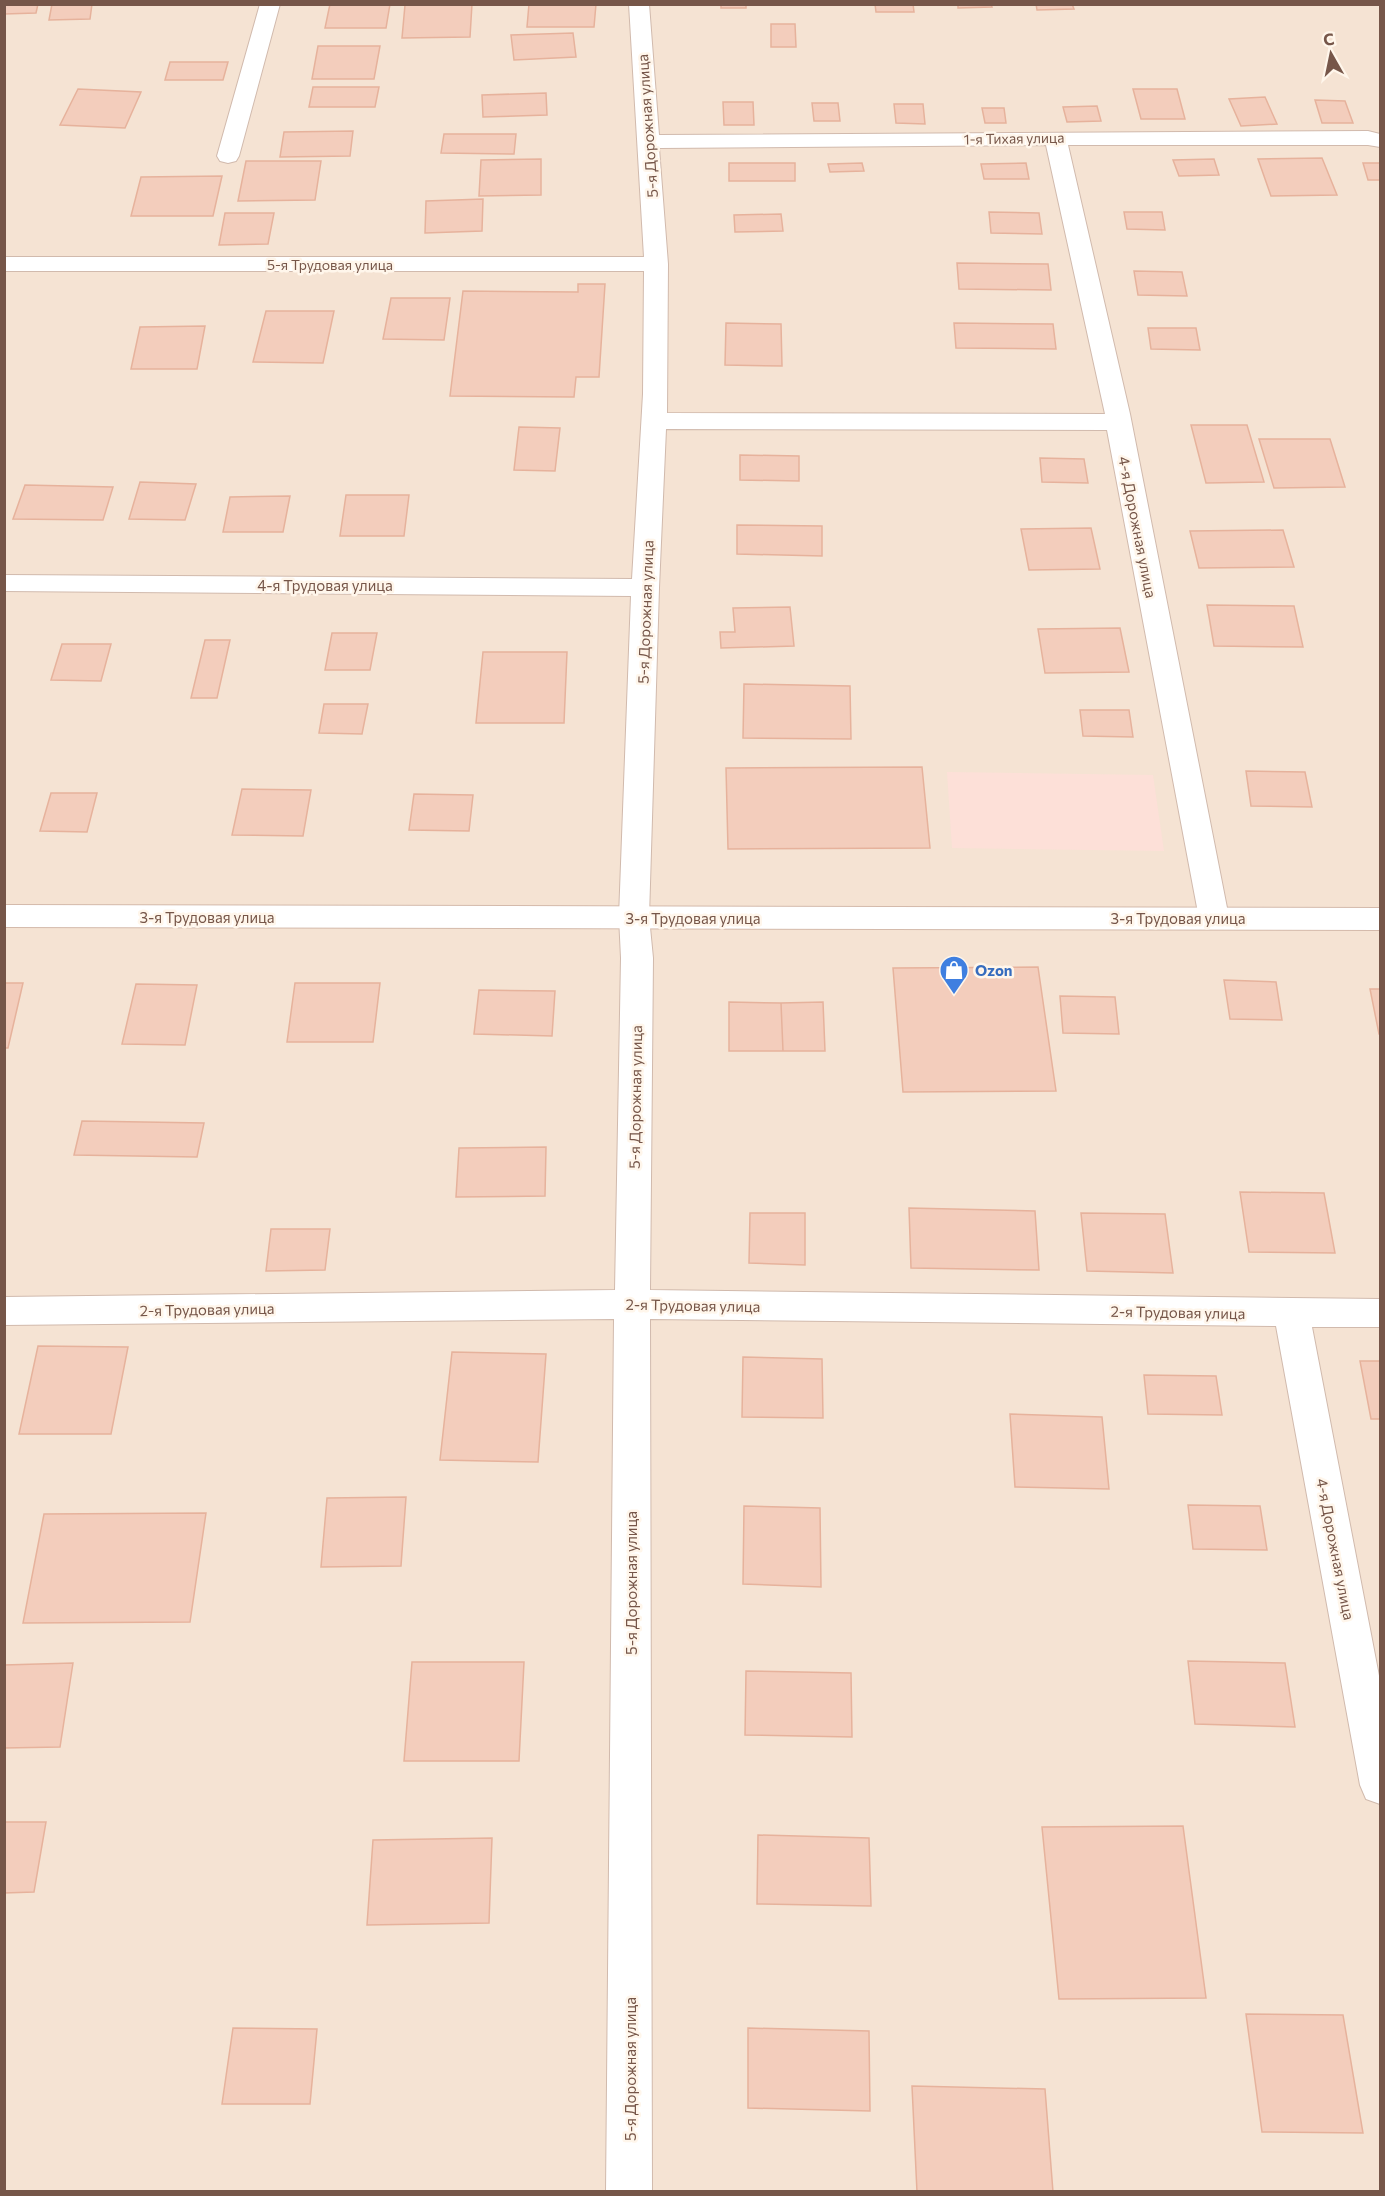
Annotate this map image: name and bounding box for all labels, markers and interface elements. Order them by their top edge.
north arrow [1301,24,1361,84]
text: С [1322,28,1336,49]
street label: 5-я Дорожная улица [633,54,661,198]
street label: 1-я Тихая улица [963,129,1065,147]
street label: 5-я Трудовая улица [267,256,393,273]
street label: 4-я Дорожная улица [1115,455,1161,599]
street label: 5-я Дорожная улица [633,540,657,684]
street label: 4-я Трудовая улица [257,576,393,594]
street label: 3-я Трудовая улица [139,908,275,926]
street label: 3-я Трудовая улица [625,909,761,927]
street label: 3-я Трудовая улица [1110,909,1246,927]
shop icon: Ozon [938,954,970,996]
place label: Ozon [975,961,1013,979]
street label: 5-я Дорожная улица [625,1025,645,1169]
street label: 2-я Трудовая улица [625,1295,761,1315]
street label: 2-я Трудовая улица [139,1299,275,1319]
street label: 2-я Трудовая улица [1110,1302,1246,1322]
street label: 4-я Дорожная улица [1313,1477,1359,1621]
street label: 5-я Дорожная улица [622,1511,640,1655]
street label: 5-я Дорожная улица [621,1997,639,2141]

